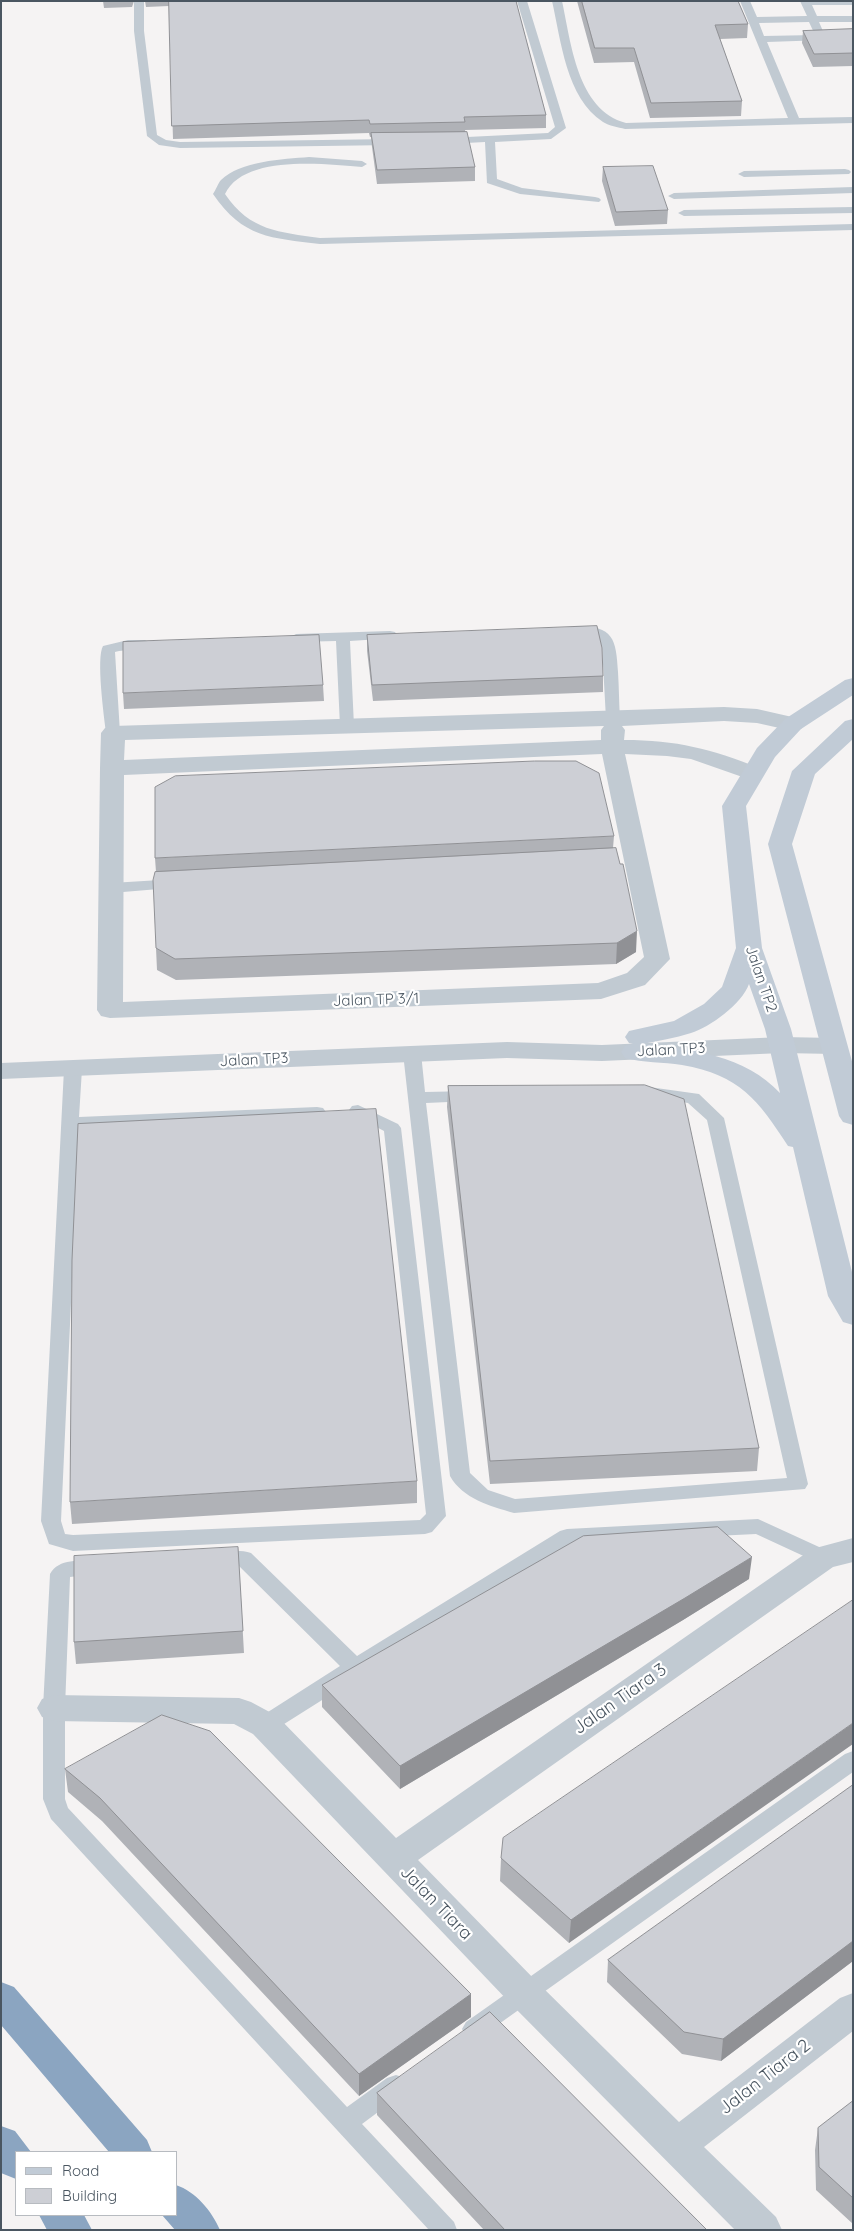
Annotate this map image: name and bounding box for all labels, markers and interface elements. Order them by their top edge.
street label: Jalan TP2 [741,943,781,1015]
street label: Jalan TP 3/1 [333,989,419,1011]
street label: Jalan TP3 [636,1039,706,1061]
street label: Jalan TP3 [219,1049,289,1071]
street label: Jalan Tiara 3 [569,1659,671,1739]
street label: Jalan Tiara [395,1861,477,1945]
street label: Jalan Tiara 2 [715,2035,815,2119]
legend [15,2151,178,2216]
text: Road [62,2161,99,2180]
text: Building [62,2186,117,2205]

